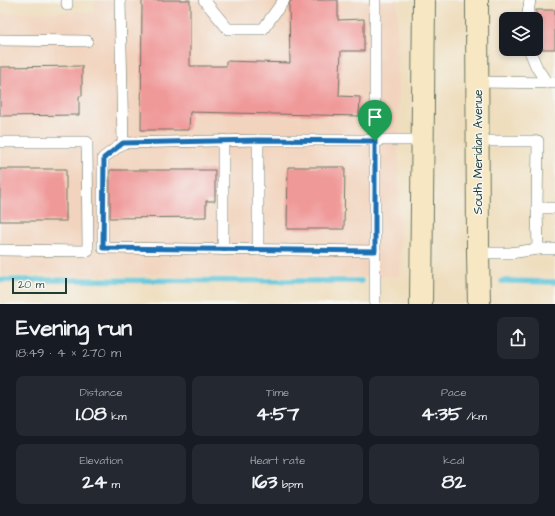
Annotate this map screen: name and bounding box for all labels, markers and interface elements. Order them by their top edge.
map controls [499,12,543,56]
button: layers [499,12,543,56]
street label: South Meridian Avenue [470,89,487,214]
pin [358,100,392,141]
icon: arrive [364,106,386,128]
scale bar [12,276,67,295]
text: 20 m [18,277,44,292]
text: Evening run [16,313,132,344]
button: share [497,317,539,359]
text: 18:49 · 4 × 270 m [16,344,121,362]
text: Distance [80,385,123,400]
text: Time [266,385,289,400]
text: Pace [441,385,467,400]
text: 1.08 [76,400,107,428]
text: 4:57 [256,400,299,428]
text: 4:35 [421,400,462,428]
text: km [107,409,127,424]
text: /km [462,409,487,424]
text: Elevation [80,453,123,468]
text: Heart rate [250,453,305,468]
text: kcal [443,453,464,468]
text: 24 [82,468,107,496]
text: 163 [252,468,278,496]
text: 82 [442,468,466,496]
text: m [107,477,120,492]
text: bpm [278,477,303,492]

